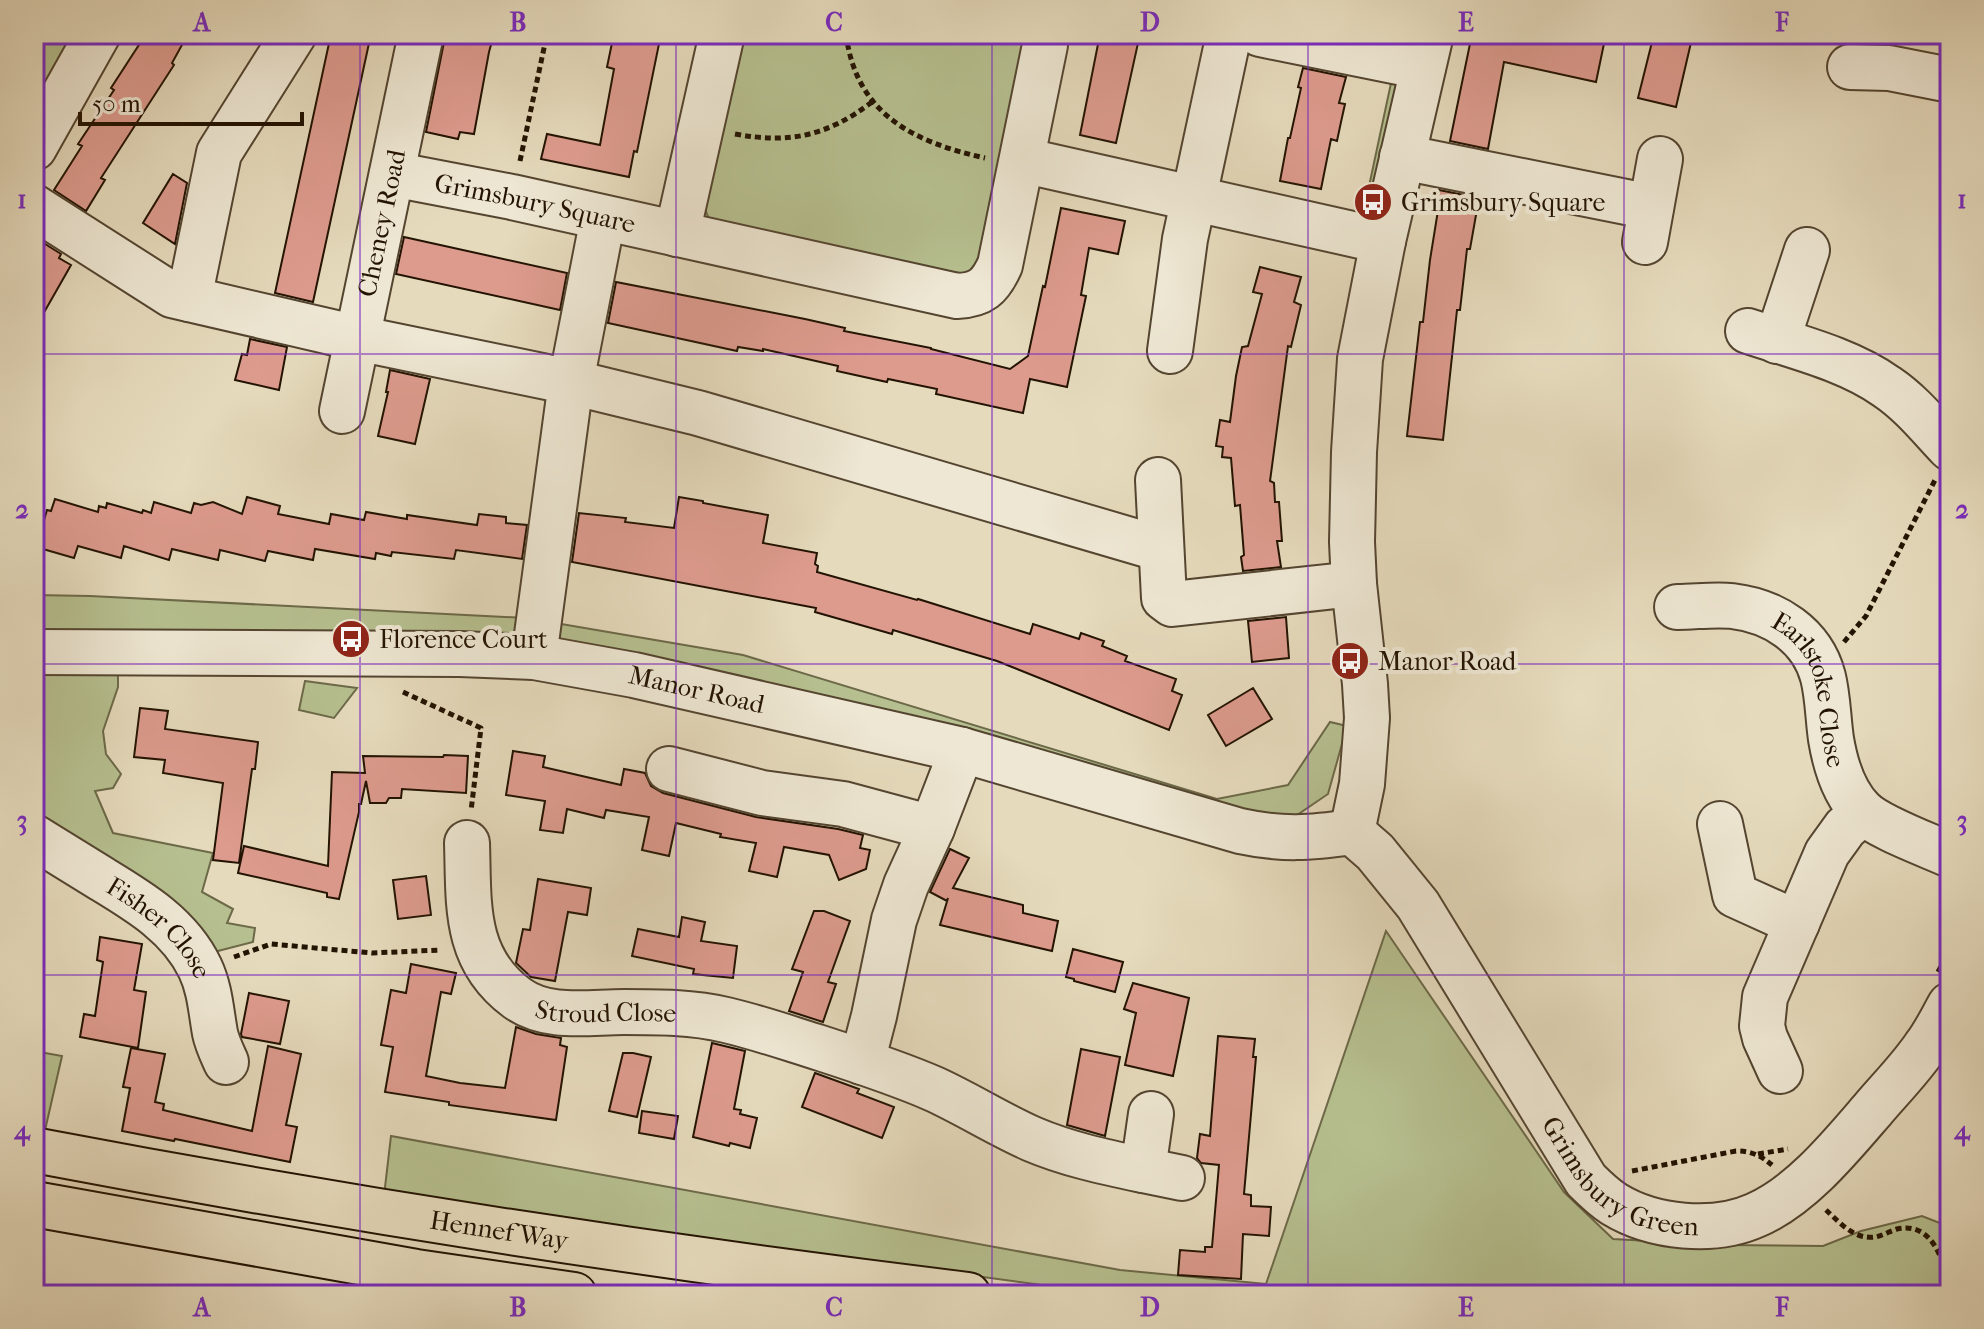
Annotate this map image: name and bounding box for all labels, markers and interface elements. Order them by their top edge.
text: A [192,7,212,38]
text: B [510,7,527,38]
text: C [825,7,843,38]
text: D [1140,7,1160,38]
text: E [1458,7,1474,38]
text: F [1774,7,1789,38]
scale bar [80,76,302,126]
text: 50 m [92,90,141,118]
street label: Cheney Road [351,146,413,300]
street label: Grimsbury Square [432,168,638,240]
bus stop icon: Grimsbury Square [1352,181,1394,223]
text: 1 [17,184,27,215]
text: 1 [1957,184,1967,215]
place label: Grimsbury Square [1401,187,1606,218]
text: 2 [15,494,29,525]
text: 2 [1955,494,1969,525]
street label: Earlstoke Close [1766,605,1852,771]
bus stop icon: Florence Court [330,618,372,660]
place label: Florence Court [379,624,548,655]
bus stop icon: Manor Road [1329,640,1371,682]
place label: Manor Road [1378,646,1517,677]
street label: Manor Road [626,659,768,721]
text: 3 [17,805,27,836]
text: 3 [1957,805,1967,836]
street label: Fisher Close [101,871,218,983]
street label: Stroud Close [532,993,677,1029]
street label: Grimsbury Green [1535,1111,1699,1242]
text: 4 [13,1115,31,1147]
text: 4 [1953,1115,1971,1147]
street label: Hennef Way [428,1205,571,1257]
text: A [192,1292,212,1323]
text: B [510,1292,527,1323]
text: C [825,1292,843,1323]
text: D [1140,1292,1160,1323]
text: E [1458,1292,1474,1323]
text: F [1774,1292,1789,1323]

